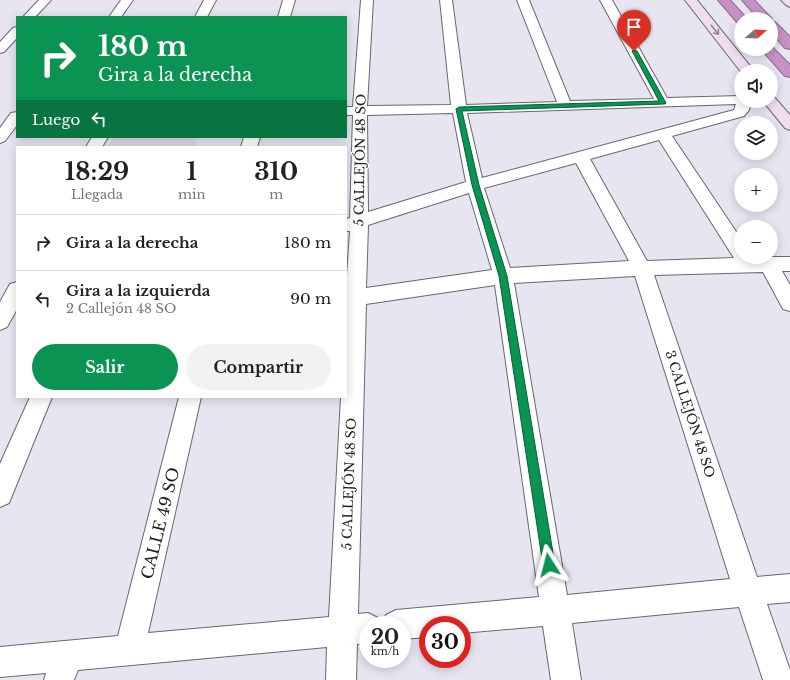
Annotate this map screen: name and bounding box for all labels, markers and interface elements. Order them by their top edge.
pin [617,10,651,51]
north arrow [734,12,778,56]
map controls [734,12,778,264]
icon: arrive [623,16,645,38]
one-way arrow [711,25,719,36]
text: 180 m [98,29,188,64]
icon: right [32,32,84,84]
text: Gira a la derecha [98,64,252,86]
button: sound [734,64,778,108]
street label: 5 CALLEJÓN 48 SO [350,94,370,226]
icon: left [88,108,110,130]
text: Luego [32,110,80,129]
button: layers [734,116,778,160]
text: 18:29 [65,157,129,186]
text: 1 [186,157,197,186]
text: 310 [254,157,298,186]
button: + [734,168,778,212]
text: Llegada [71,186,123,203]
text: min [178,186,205,203]
text: m [269,186,283,203]
button: − [734,220,778,264]
icon: right [32,232,54,254]
text: Gira a la derecha [66,233,198,252]
text: 180 m [284,233,331,252]
text: Gira a la izquierda [66,281,210,300]
icon: left [32,288,54,310]
text: 90 m [290,289,331,308]
text: 2 Callejón 48 SO [66,300,176,317]
button: Salir [32,344,178,390]
button: Compartir [186,344,331,390]
street label: 3 CALLEJÓN 48 SO [661,348,719,480]
street label: 5 CALLEJÓN 48 SO [338,418,360,550]
street label: CALLE 49 SO [136,465,184,581]
position arrow [528,544,570,586]
speed limit sign: 30 [419,616,471,668]
text: 20 [371,625,399,649]
text: km/h [371,645,399,658]

